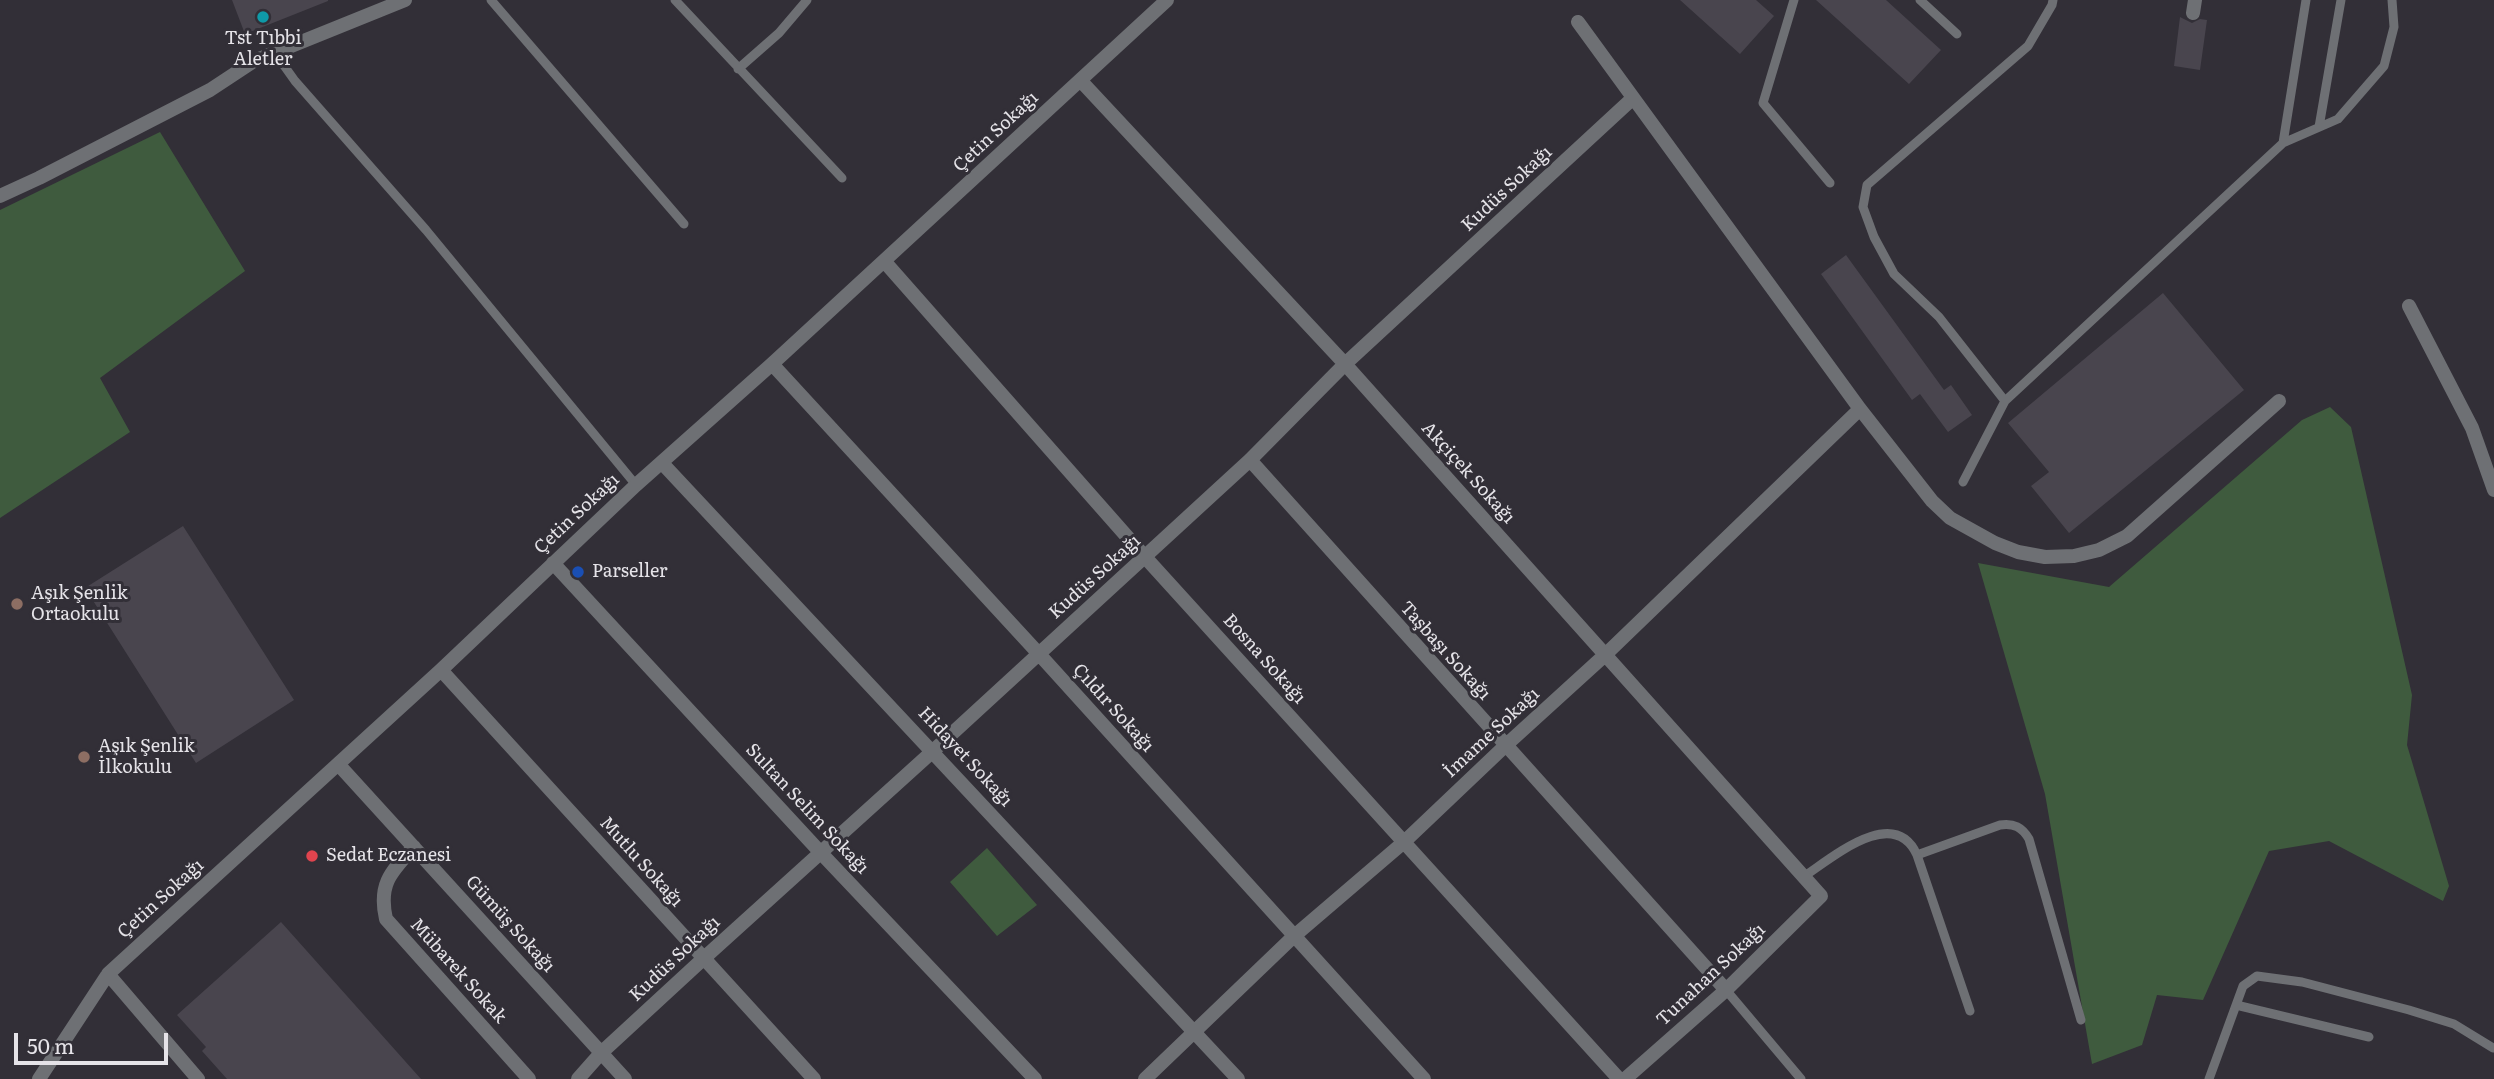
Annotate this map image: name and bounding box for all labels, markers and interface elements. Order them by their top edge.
marker: Tst Tıbbi Aletler [255,9,271,25]
place label: Tst Tıbbi Aletler [225,28,301,70]
street label: Çetin Sokağı [949,87,1043,177]
street label: Kudüs Sokağı [1457,142,1557,236]
street label: Akçiçek Sokağı [1417,418,1519,528]
street label: Çetin Sokağı [530,469,624,559]
street label: Kudüs Sokağı [1045,530,1145,624]
place label: Parseller [592,561,668,583]
marker: Parseller [570,564,586,580]
place label: Aşık Şenlik Ortaokulu [31,583,128,626]
marker: Aşık Şenlik Ortaokulu [9,596,25,612]
street label: Taşbaşı Sokağı [1395,597,1495,705]
street label: Bosna Sokağı [1218,610,1310,708]
street label: Çıldır Sokağı [1068,659,1158,757]
street label: İmame Sokağı [1440,683,1544,783]
street label: Hidayet Sokağı [913,703,1017,811]
place label: Aşık Şenlik İlkokulu [98,736,195,778]
street label: Sultan Selim Sokağı [741,739,873,879]
marker: Aşık Şenlik İlkokulu [76,749,92,765]
street label: Mutlu Sokağı [595,812,687,912]
place label: Sedat Eczanesi [326,845,451,867]
marker: Sedat Eczanesi [304,848,320,864]
street label: Çetin Sokağı [114,855,208,943]
street label: Gümüş Sokağı [461,871,559,977]
street label: Kudüs Sokağı [625,912,725,1006]
street label: Mübarek Sokak [405,914,511,1028]
street label: Tunahan Sokağı [1652,919,1770,1031]
scale bar [18,1020,172,1064]
text: 50 m [27,1029,74,1060]

